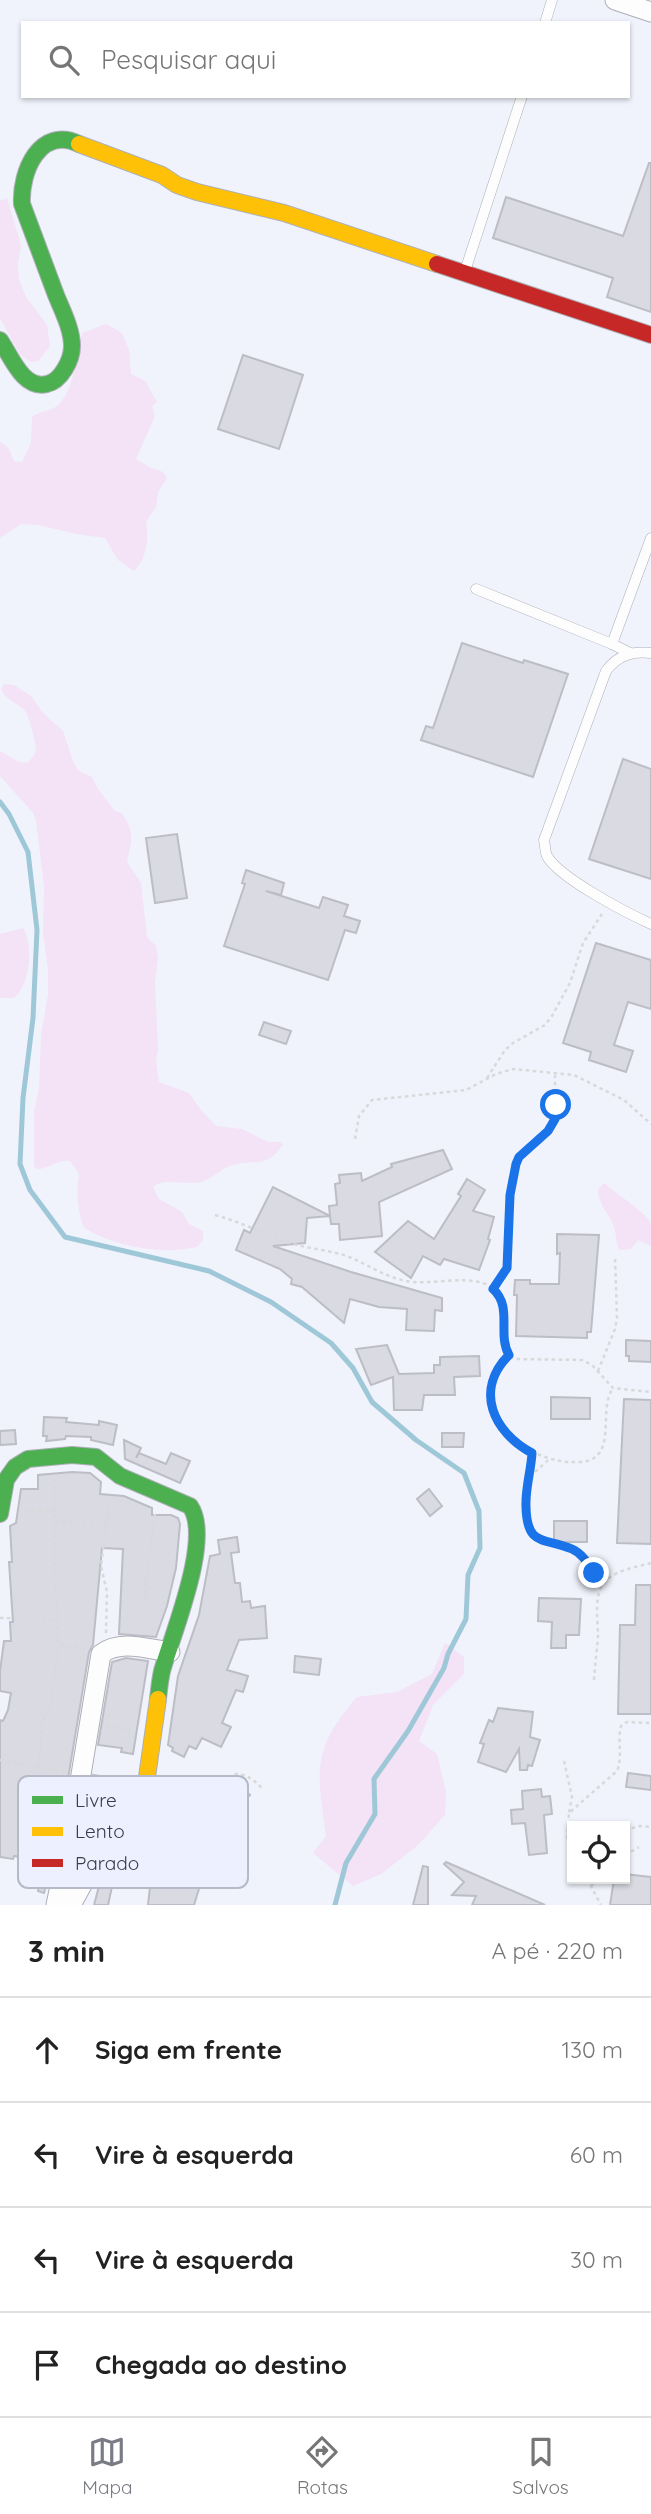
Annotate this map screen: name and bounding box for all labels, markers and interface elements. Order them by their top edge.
search box [21,21,630,98]
icon: search [45,41,83,79]
text: Pesquisar aqui [101,43,276,76]
route start [540,1089,571,1120]
route end [578,1557,609,1588]
legend [18,1776,248,1888]
text: Livre [75,1788,117,1812]
text: Lento [75,1819,125,1843]
map controls [567,1821,630,1884]
button: locate [567,1821,630,1884]
text: Parado [75,1851,139,1875]
text: 3 min [28,1932,105,1970]
text: A pé · 220 m [491,1936,623,1965]
icon: ahead [28,2031,66,2069]
text: Siga em frente [95,2033,282,2066]
text: 130 m [561,2035,623,2064]
icon: left [28,2136,66,2174]
text: Vire à esquerda [95,2138,294,2171]
text: 60 m [570,2140,623,2169]
icon: left [28,2241,66,2279]
text: Vire à esquerda [95,2243,294,2276]
text: 30 m [570,2245,623,2274]
icon: arrive [28,2346,66,2384]
text: Chegada ao destino [95,2348,347,2381]
tab: Mapa [82,2433,132,2499]
tab: Rotas [297,2433,348,2499]
tab: Salvos [512,2433,569,2499]

